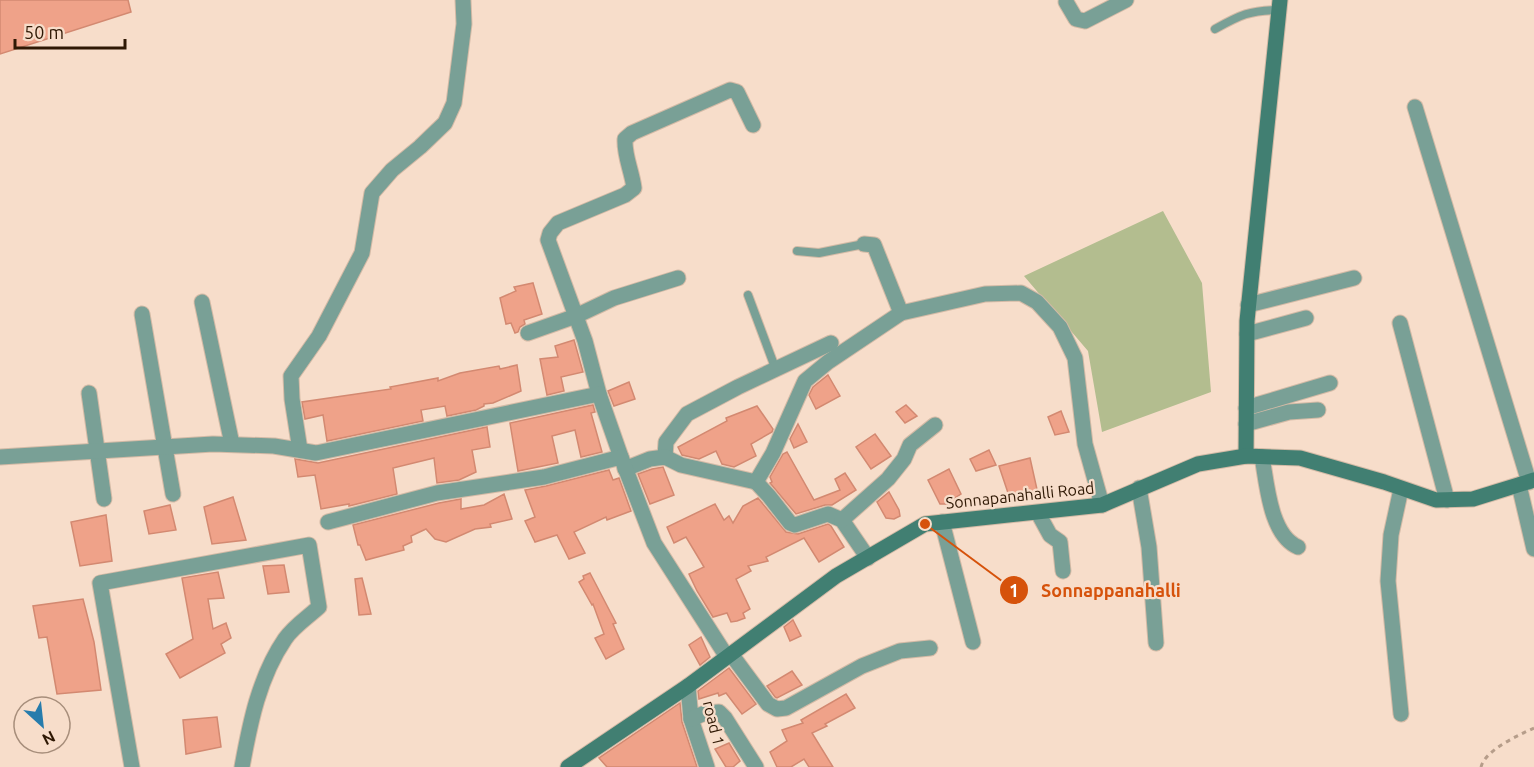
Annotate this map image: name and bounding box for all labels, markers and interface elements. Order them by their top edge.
scale bar [15,12,124,50]
text: 50 m [24,22,64,42]
street label: Sonnapanahalli Road [945,478,1095,512]
callout: Sonnappanahalli [999,572,1193,608]
text: 1 [1009,580,1019,600]
text: Sonnappanahalli [1041,580,1181,600]
north arrow [12,695,72,755]
street label: road 1 [700,699,728,747]
text: N [39,728,58,749]

